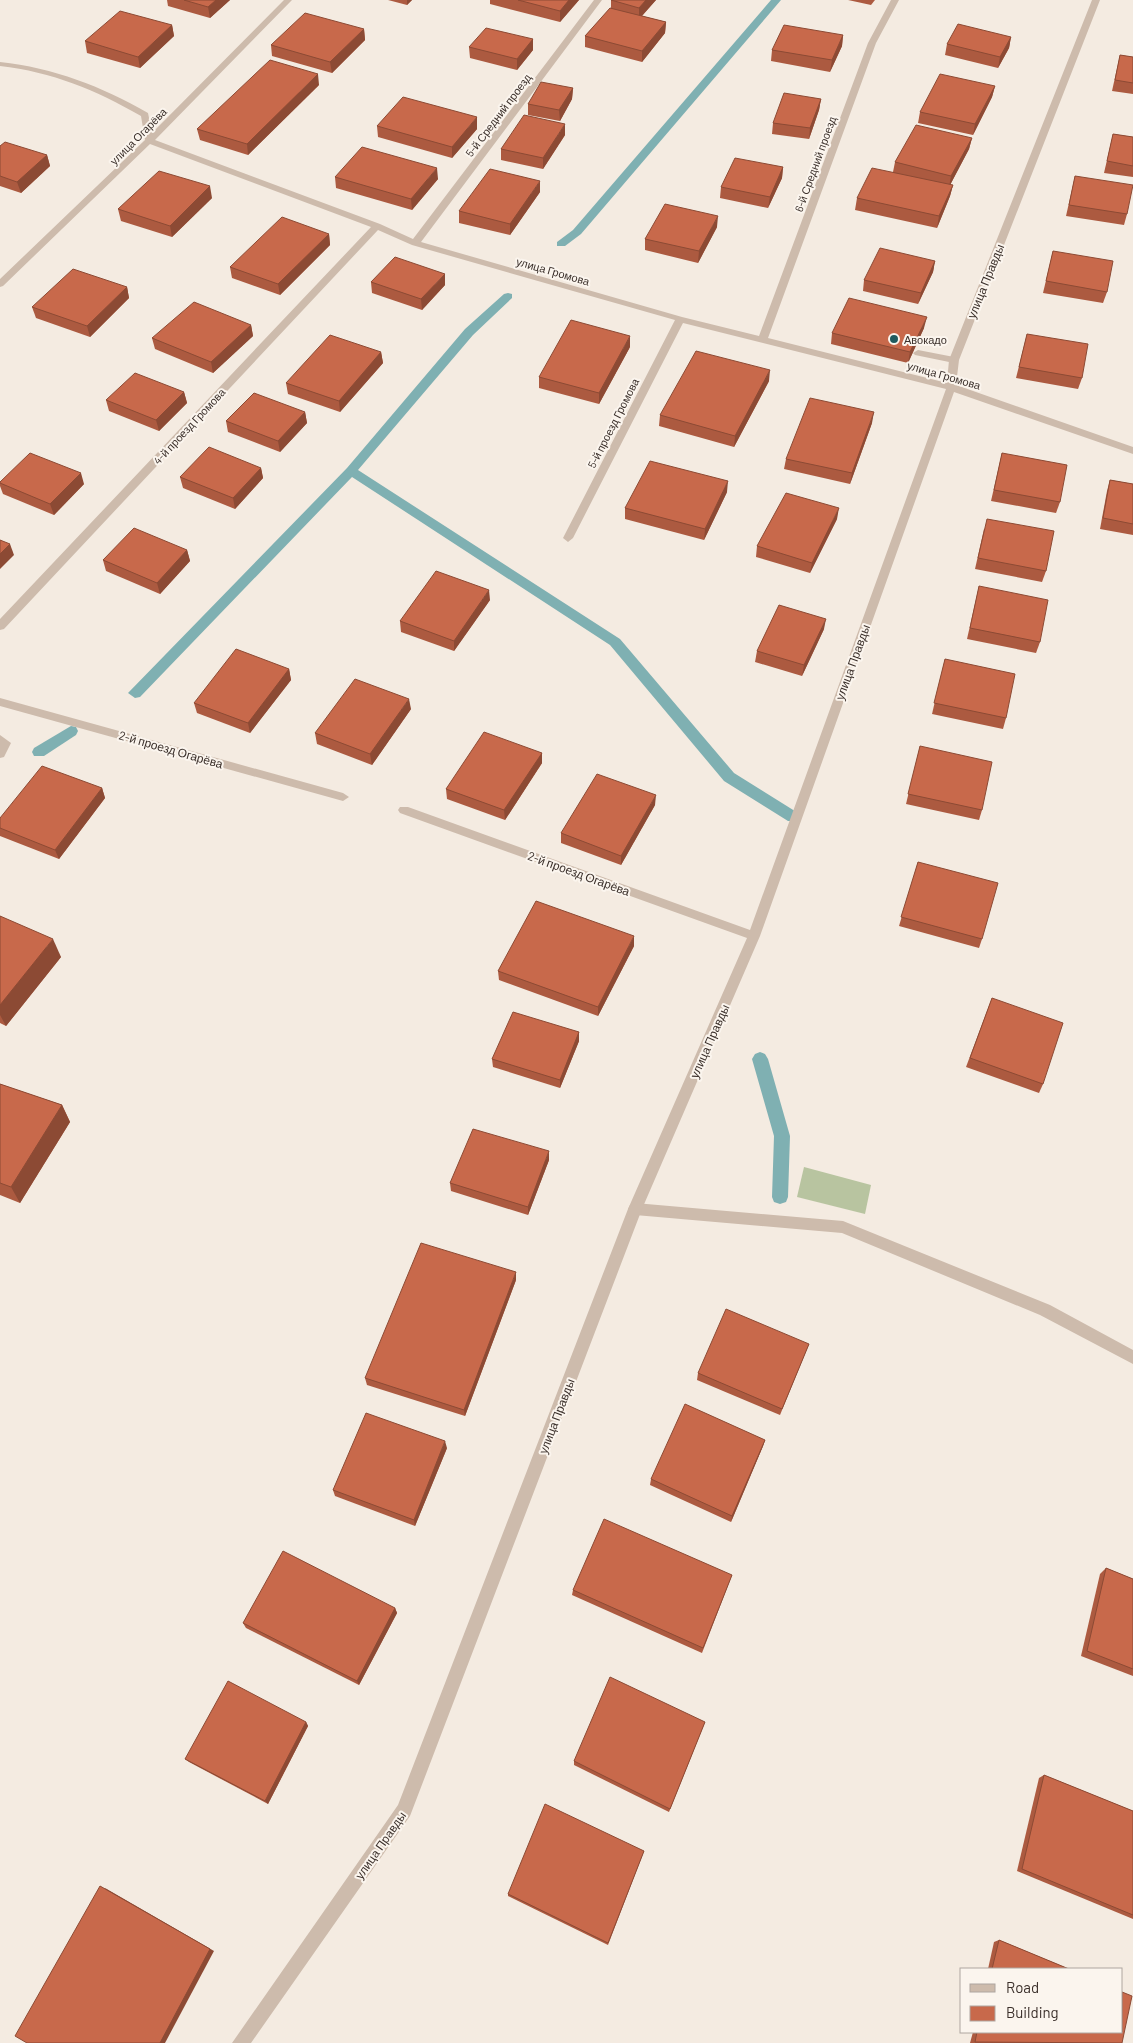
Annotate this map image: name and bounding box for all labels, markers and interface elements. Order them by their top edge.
street label: 5-й Средний проезд [463,70,534,159]
street label: улица Огарёва [107,104,170,167]
street label: 6-й Средний проезд [792,114,839,213]
street label: улица Правды [964,242,1007,321]
street label: улица Громова [515,254,592,288]
marker: Авокадо [888,333,900,345]
place label: Авокадо [904,333,947,346]
street label: улица Громова [906,358,983,392]
street label: 5-й проезд Громова [585,375,642,470]
street label: 4-й проезд Громова [150,385,228,467]
street label: улица Правды [832,622,873,702]
street label: 2-й проезд Огарёва [117,727,225,772]
street label: 2-й проезд Огарёва [526,848,632,899]
street label: улица Правды [686,1002,732,1080]
street label: улица Правды [535,1377,578,1456]
street label: улица Правды [352,1809,409,1882]
legend [960,1968,1123,2033]
text: Road [1006,1978,1039,1996]
text: Building [1006,2003,1059,2021]

